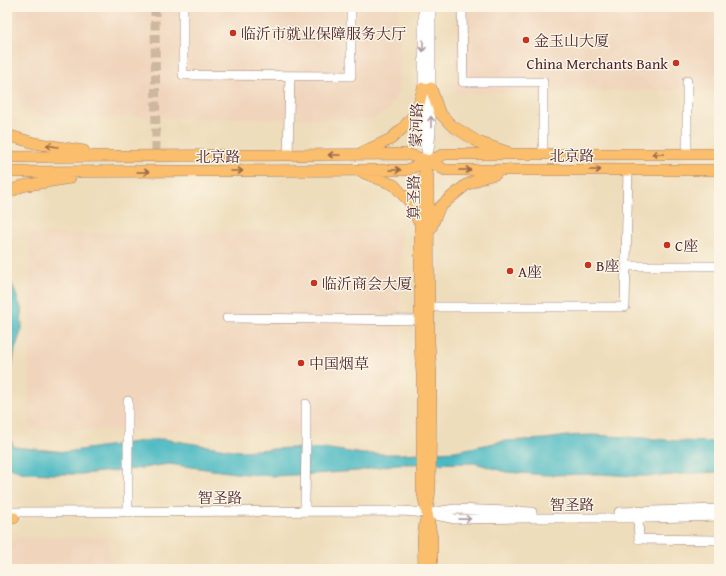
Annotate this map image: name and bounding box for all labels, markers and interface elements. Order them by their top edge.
place label: 临沂市就业保障服务大厅 [241,23,406,44]
marker: 临沂市就业保障服务大厅 [228,28,238,38]
place label: 金玉山大厦 [534,30,609,51]
marker: 金玉山大厦 [521,35,531,45]
one-way arrow [419,39,427,52]
place label: China Merchants Bank [527,53,668,74]
marker: China Merchants Bank [671,58,681,68]
street label: 蒙河路 [405,102,427,148]
one-way arrow [427,116,435,129]
one-way arrow [46,142,59,150]
street label: 北京路 [549,145,595,166]
street label: 北京路 [195,146,241,167]
one-way arrow [652,150,665,158]
one-way arrow [328,151,341,159]
one-way arrow [388,166,401,174]
one-way arrow [458,166,471,174]
one-way arrow [588,166,601,174]
one-way arrow [230,167,243,175]
one-way arrow [136,168,149,176]
street label: 算圣路 [403,174,424,220]
place label: C座 [675,235,698,256]
marker: C座 [662,240,672,250]
place label: B座 [596,255,620,276]
marker: B座 [583,260,593,270]
place label: A座 [518,261,542,282]
marker: A座 [505,266,515,276]
place label: 临沂商会大厦 [322,273,412,294]
marker: 临沂商会大厦 [309,278,319,288]
place label: 中国烟草 [309,353,369,374]
marker: 中国烟草 [296,358,306,368]
street label: 智圣路 [197,487,243,508]
street label: 智圣路 [549,494,595,515]
one-way arrow [458,515,471,523]

